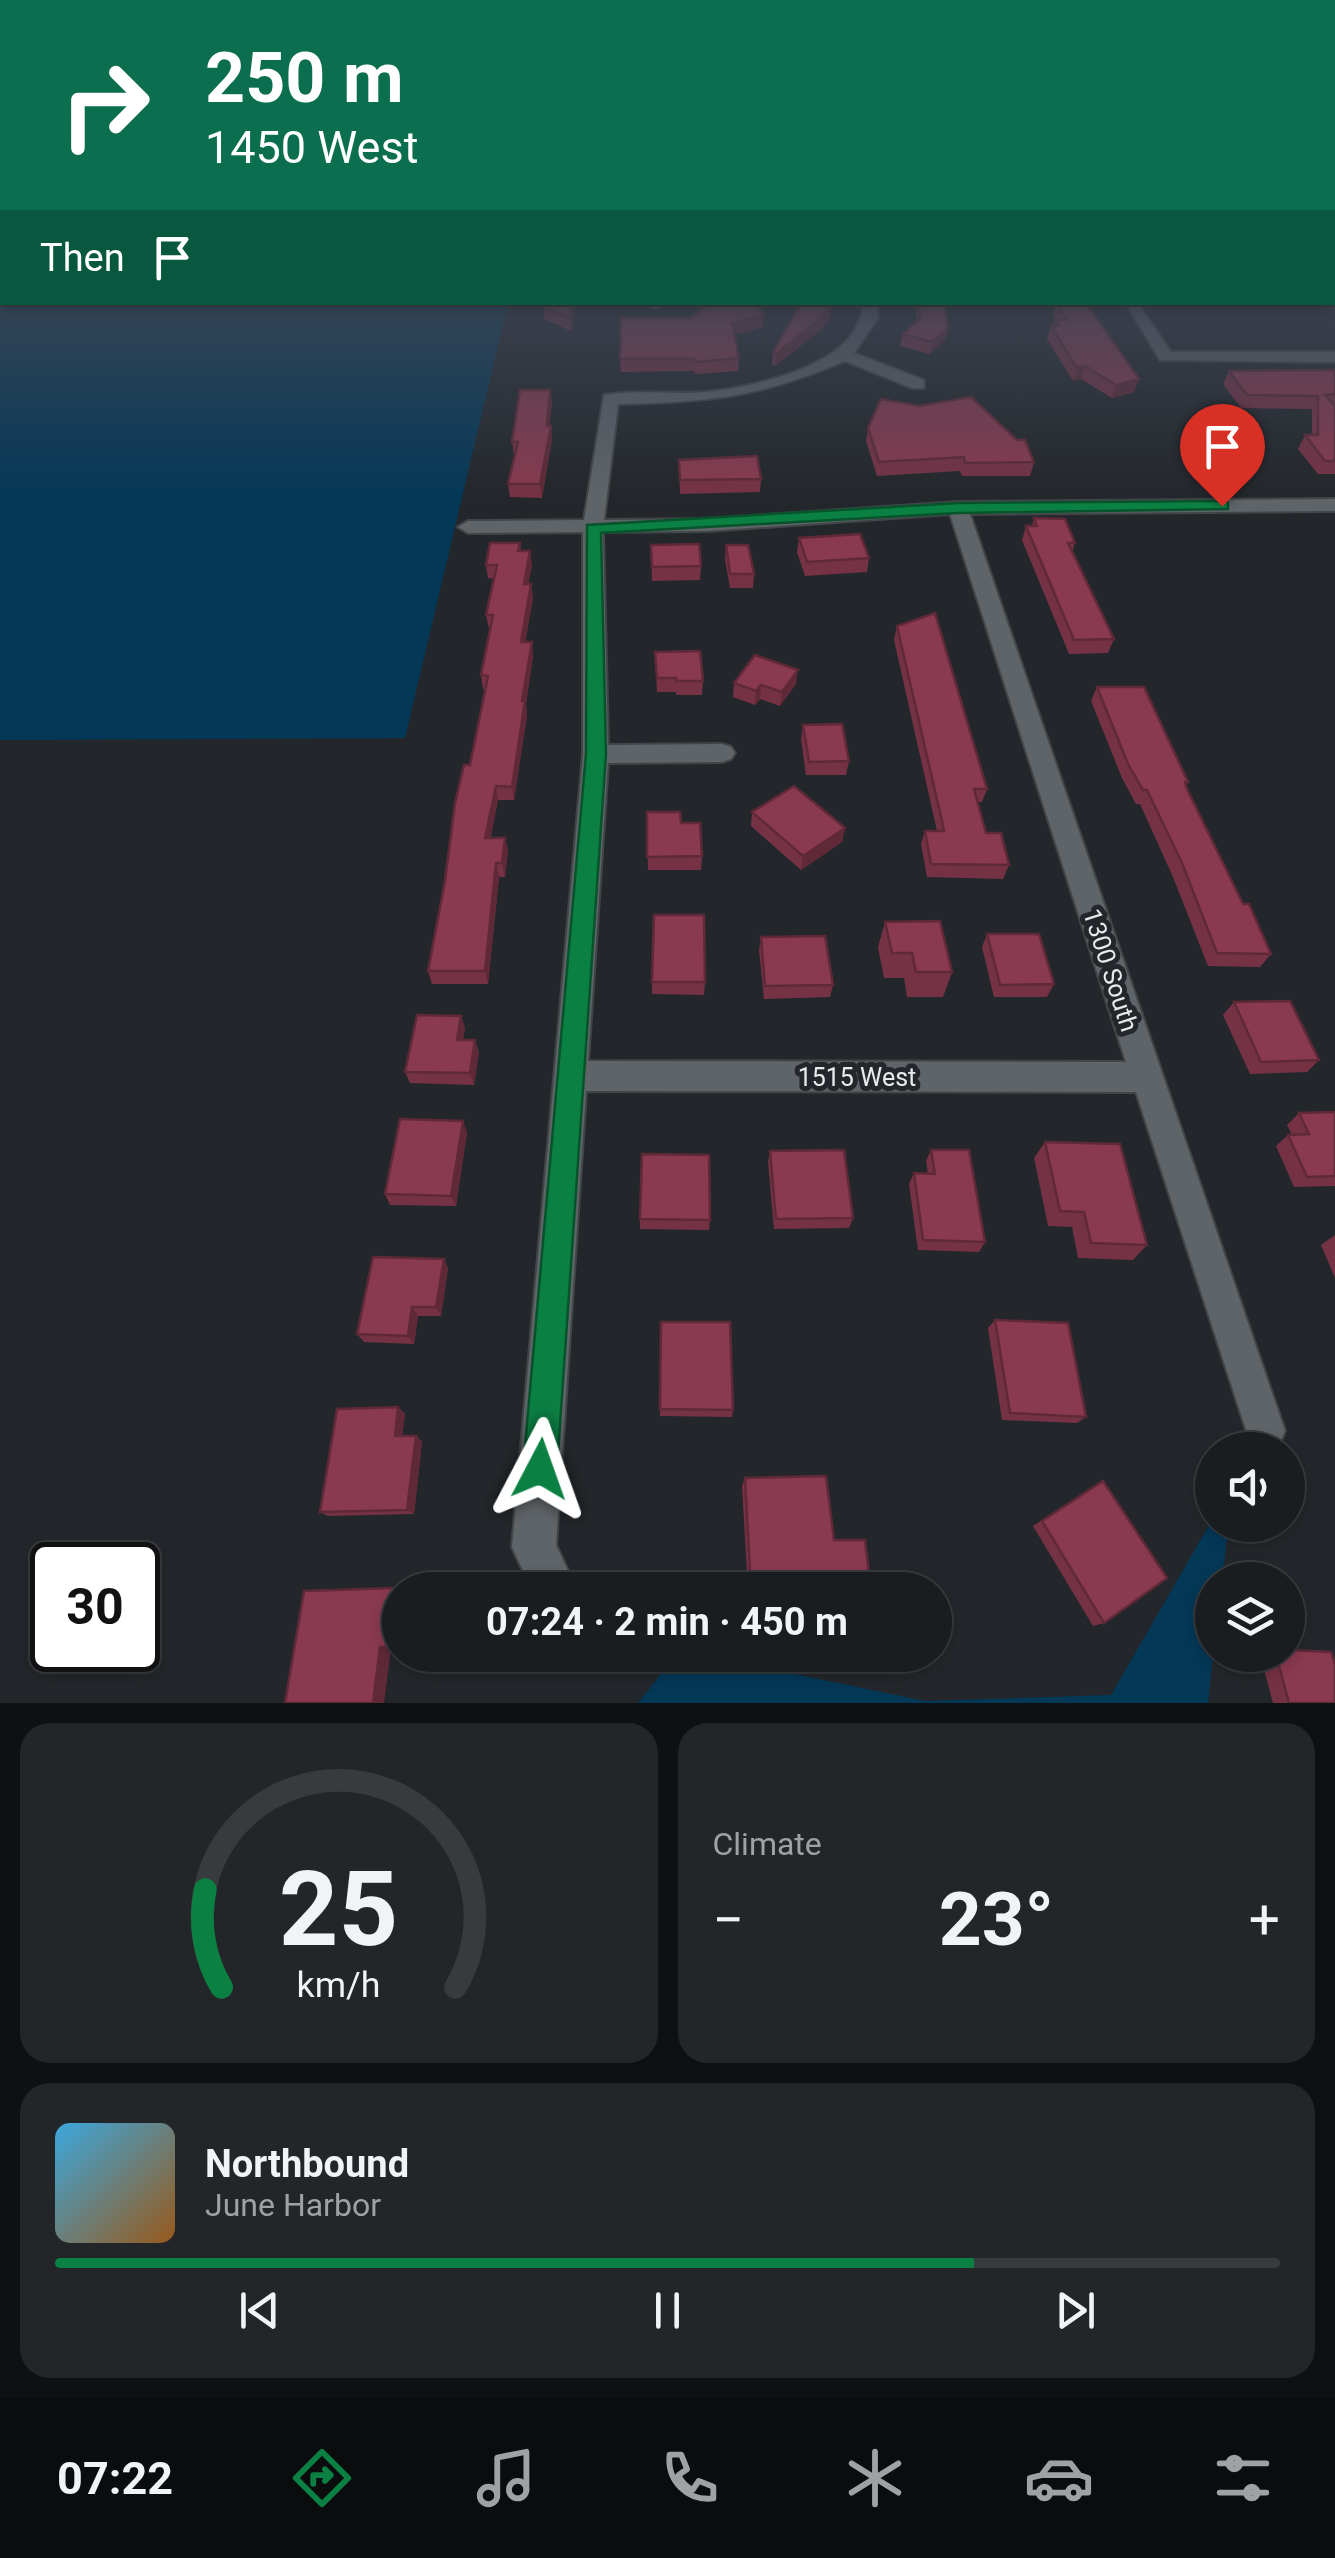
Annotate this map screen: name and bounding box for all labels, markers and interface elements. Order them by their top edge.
text: 250 m [205,37,404,119]
icon: right [40,40,170,170]
text: 1450 West [205,121,418,174]
icon: arrive [145,230,200,285]
text: Then [40,236,125,280]
pin [1180,404,1265,507]
icon: arrive [1195,419,1250,474]
street label: 1300 South [1077,905,1144,1035]
street label: 1515 West [798,1063,916,1092]
position arrow [488,1417,592,1521]
map controls [1195,1432,1305,1672]
button: sound [1195,1432,1305,1542]
speed limit sign: 30 [30,1542,160,1672]
button: layers [1195,1562,1305,1672]
text: 07:24 · 2 min · 450 m [486,1600,848,1644]
text: Climate [713,1825,822,1863]
text: 25 [279,1849,398,1970]
text: 23° [939,1875,1054,1963]
text: − [713,1888,744,1952]
text: + [1249,1888,1280,1952]
text: km/h [297,1964,381,2006]
text: Northbound [205,2142,409,2186]
text: June Harbor [205,2186,381,2224]
icon: previous [232,2283,287,2338]
icon: pause [640,2283,695,2338]
icon: next [1048,2283,1103,2338]
icon: directions [287,2443,357,2513]
icon: music [471,2443,541,2513]
icon: phone [655,2443,725,2513]
icon: climate [840,2443,910,2513]
icon: car [1024,2443,1094,2513]
icon: filters [1208,2443,1278,2513]
text: 07:22 [57,2452,173,2505]

